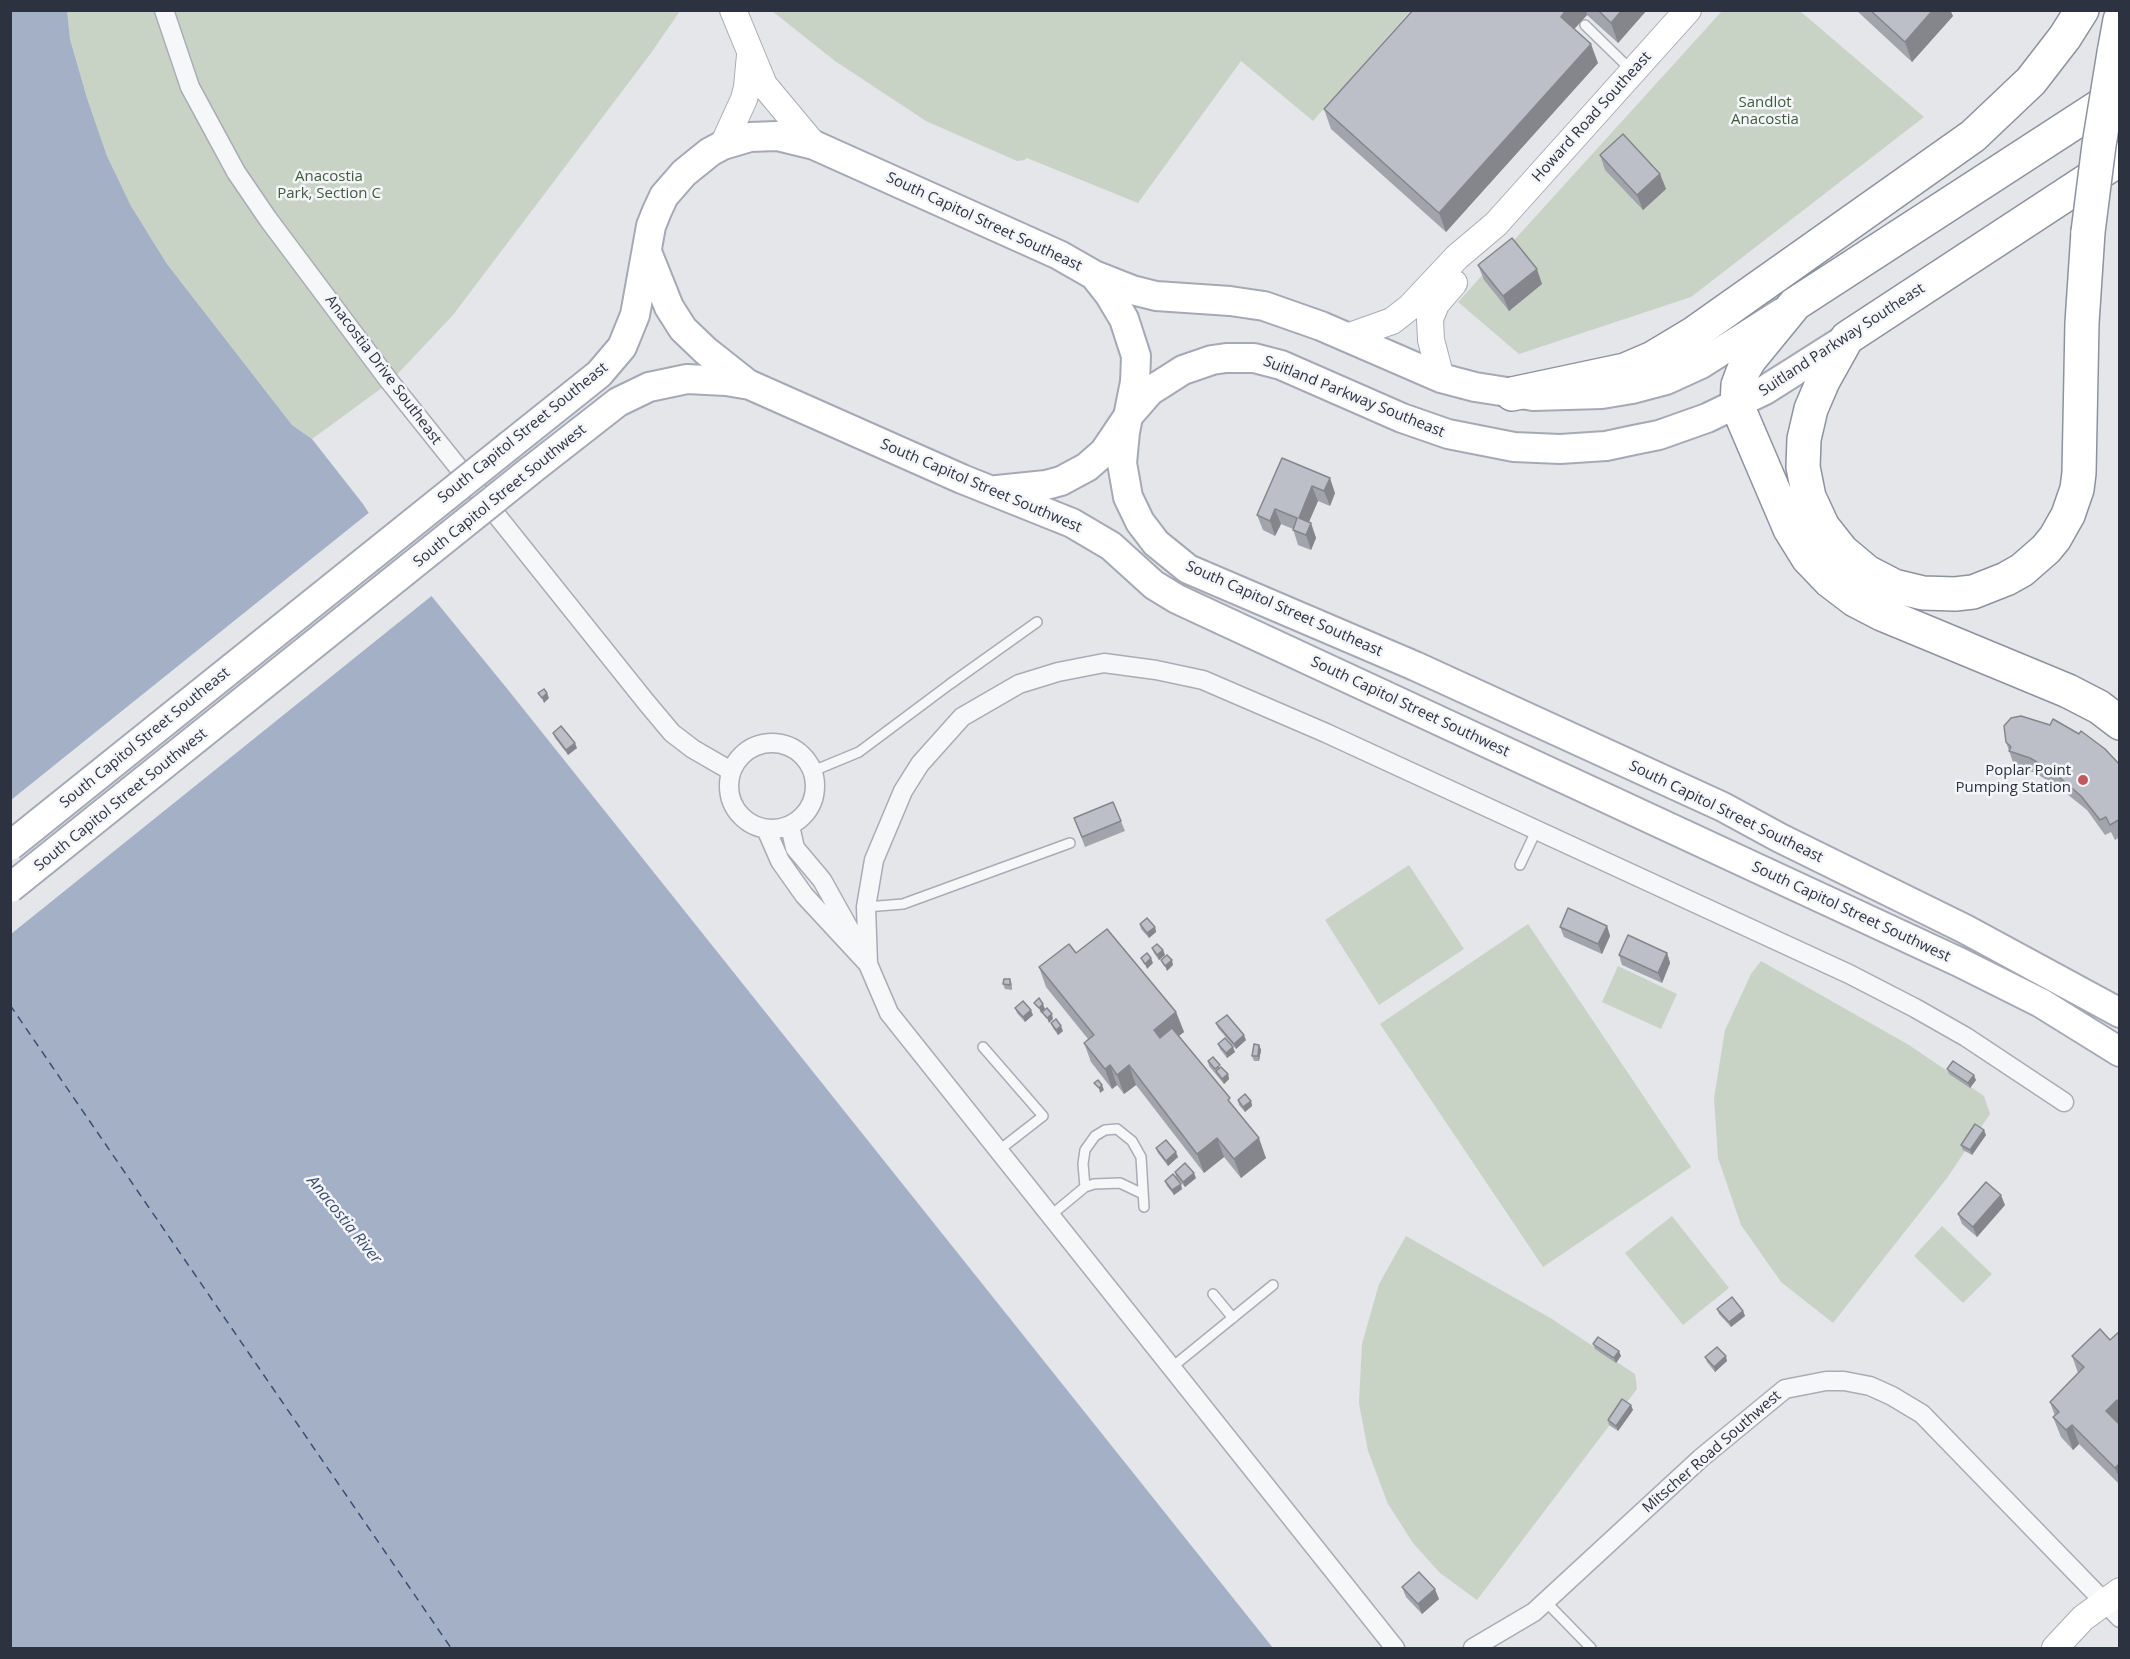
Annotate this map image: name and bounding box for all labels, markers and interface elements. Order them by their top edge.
street label: Howard Road Southeast [1529,48,1655,186]
park label: Sandlot Anacostia [1731,94,1799,129]
park label: Anacostia Park, Section C [277,168,381,203]
street label: South Capitol Street Southeast [883,169,1085,275]
street label: Suitland Parkway Southeast [1756,280,1928,400]
street label: Anacostia Drive Southeast [321,292,445,448]
street label: Suitland Parkway Southeast [1261,352,1447,442]
street label: South Capitol Street Southeast [434,359,612,507]
street label: South Capitol Street Southwest [410,421,590,571]
street label: South Capitol Street Southwest [878,435,1084,537]
street label: South Capitol Street Southeast [1183,557,1385,661]
street label: South Capitol Street Southwest [1308,653,1512,761]
street label: South Capitol Street Southeast [56,664,234,812]
street label: South Capitol Street Southwest [31,725,211,875]
street label: South Capitol Street Southeast [1626,757,1826,867]
place label: Poplar Point Pumping Station [1955,762,2071,797]
marker: Poplar Point Pumping Station [2076,773,2090,787]
street label: South Capitol Street Southwest [1749,858,1953,966]
water label: Anacostia River [303,1172,385,1268]
street label: Mitscher Road Southwest [1639,1387,1785,1517]

